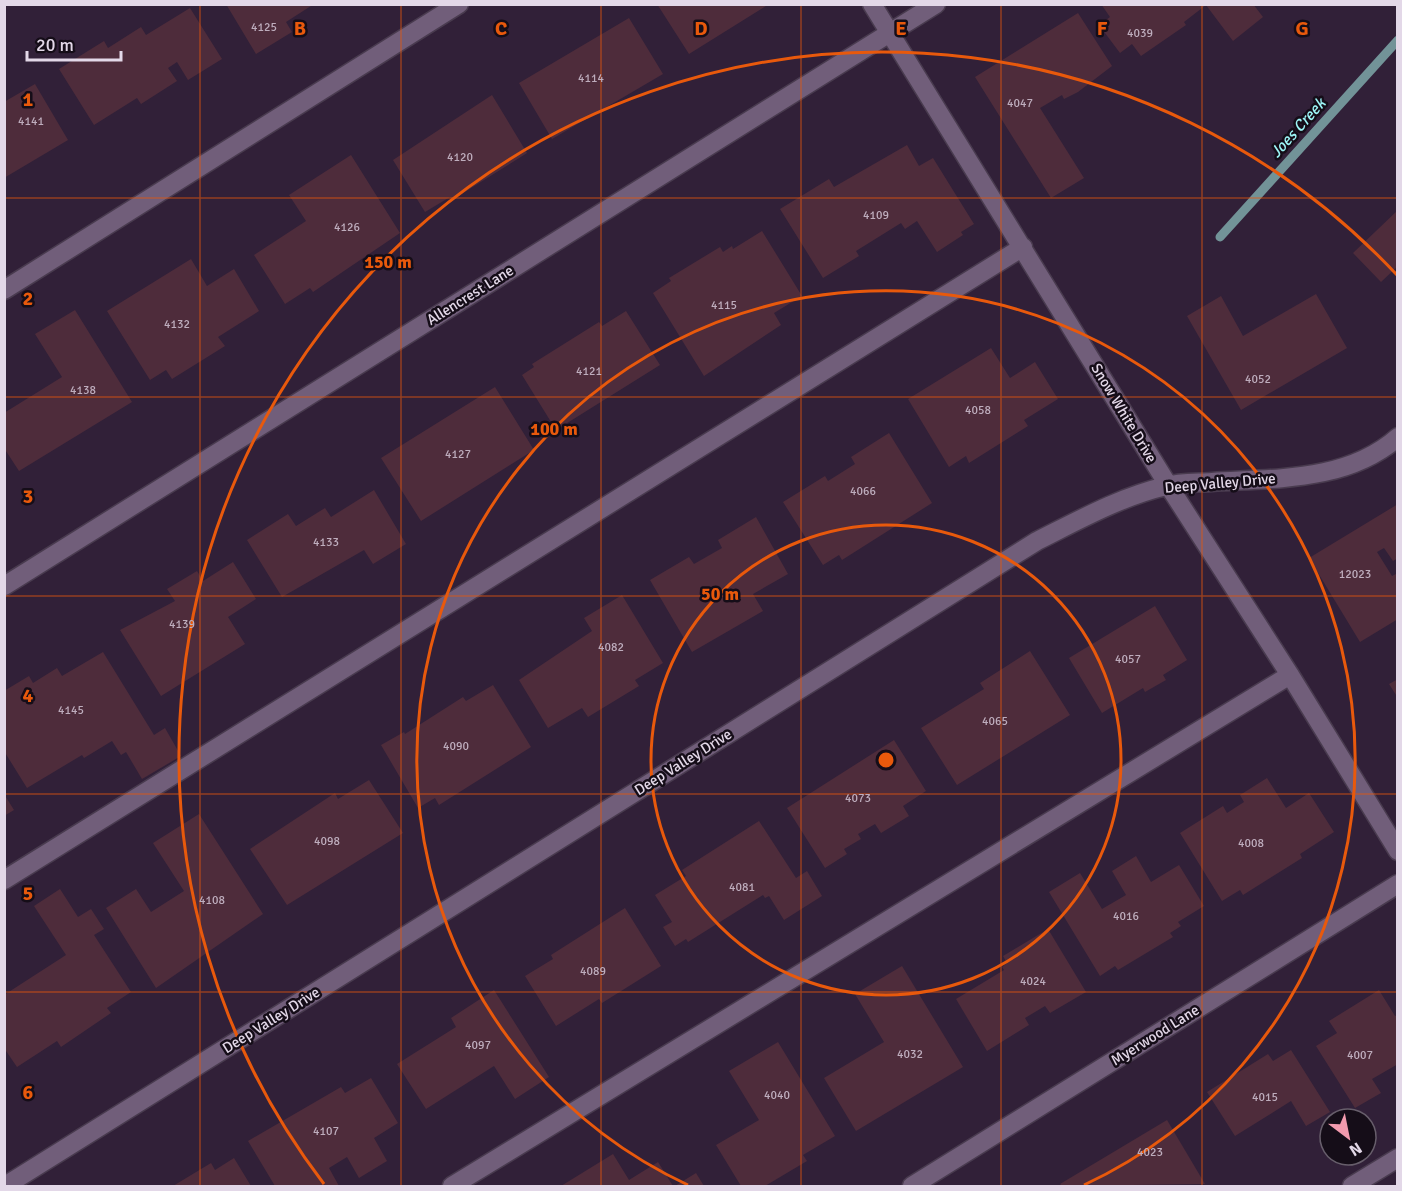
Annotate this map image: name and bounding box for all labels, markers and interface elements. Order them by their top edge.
text: B [294,16,306,41]
text: C [495,16,507,41]
text: D [694,16,708,41]
text: E [895,16,907,41]
text: F [1097,16,1108,41]
text: G [1295,16,1309,41]
house number: 4125 [251,20,277,35]
scale bar [27,24,122,62]
house number: 4039 [1127,26,1153,41]
text: 20 m [36,34,74,56]
house number: 4114 [578,71,604,86]
text: 1 [23,87,34,112]
water label: Joes Creek [1266,93,1331,162]
house number: 4047 [1007,96,1033,111]
house number: 4141 [18,114,44,129]
house number: 4120 [447,150,473,165]
house number: 4109 [863,208,889,223]
house number: 4126 [334,220,360,235]
text: 150 m [364,251,412,273]
street label: Allencrest Lane [423,261,517,329]
text: 2 [23,286,33,311]
house number: 4115 [711,298,737,313]
house number: 4132 [164,317,190,332]
street label: Snow White Drive [1087,360,1161,466]
house number: 4121 [576,364,602,379]
house number: 4052 [1245,372,1271,387]
house number: 4138 [70,383,96,398]
house number: 4058 [965,403,991,418]
text: 100 m [530,418,578,440]
house number: 4127 [445,447,471,462]
street label: Deep Valley Drive [1164,469,1276,497]
text: 3 [23,484,33,509]
house number: 4066 [850,484,876,499]
house number: 4133 [313,535,339,550]
house number: 12023 [1339,567,1371,582]
text: 50 m [701,583,739,605]
house number: 4139 [169,617,195,632]
house number: 4082 [598,640,624,655]
house number: 4057 [1115,652,1141,667]
text: 4 [23,683,34,708]
house number: 4145 [58,703,84,718]
house number: 4065 [982,714,1008,729]
street label: Deep Valley Drive [631,725,735,799]
house number: 4090 [443,739,469,754]
centre of rings [876,750,896,770]
house number: 4073 [845,791,871,806]
house number: 4098 [314,834,340,849]
house number: 4008 [1238,836,1264,851]
house number: 4081 [729,880,755,895]
text: 5 [23,881,33,906]
house number: 4108 [199,893,225,908]
house number: 4016 [1113,909,1139,924]
house number: 4089 [580,964,606,979]
house number: 4024 [1020,974,1046,989]
street label: Deep Valley Drive [219,983,323,1057]
street label: Myerwood Lane [1108,1001,1202,1069]
house number: 4097 [465,1038,491,1053]
house number: 4032 [897,1047,923,1062]
house number: 4007 [1347,1048,1373,1063]
text: 6 [23,1080,34,1105]
house number: 4040 [764,1088,790,1103]
house number: 4015 [1252,1090,1278,1105]
north arrow [1318,1107,1378,1167]
house number: 4107 [313,1124,339,1139]
text: N [1345,1137,1365,1160]
house number: 4023 [1137,1145,1163,1160]

